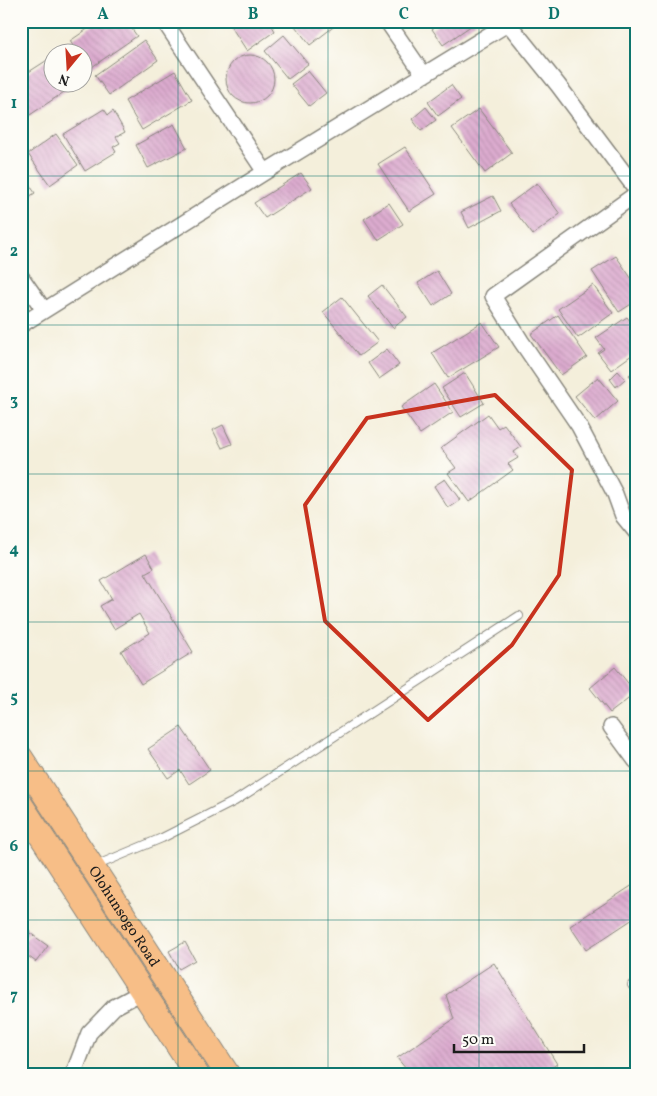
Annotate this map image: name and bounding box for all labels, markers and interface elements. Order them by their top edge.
text: A [97,4,109,26]
text: B [248,4,259,26]
text: C [399,4,409,26]
text: D [548,4,560,26]
north arrow [42,42,92,92]
text: N [57,68,72,90]
text: 1 [11,93,17,115]
text: 2 [10,241,18,263]
text: 3 [10,390,18,412]
text: 4 [9,539,19,561]
text: 5 [10,687,18,709]
text: 6 [10,836,19,858]
street label: Olohunsogo Road [82,862,164,972]
text: 7 [10,985,18,1007]
scale bar [454,1021,584,1053]
text: 50 m [462,1030,494,1051]

